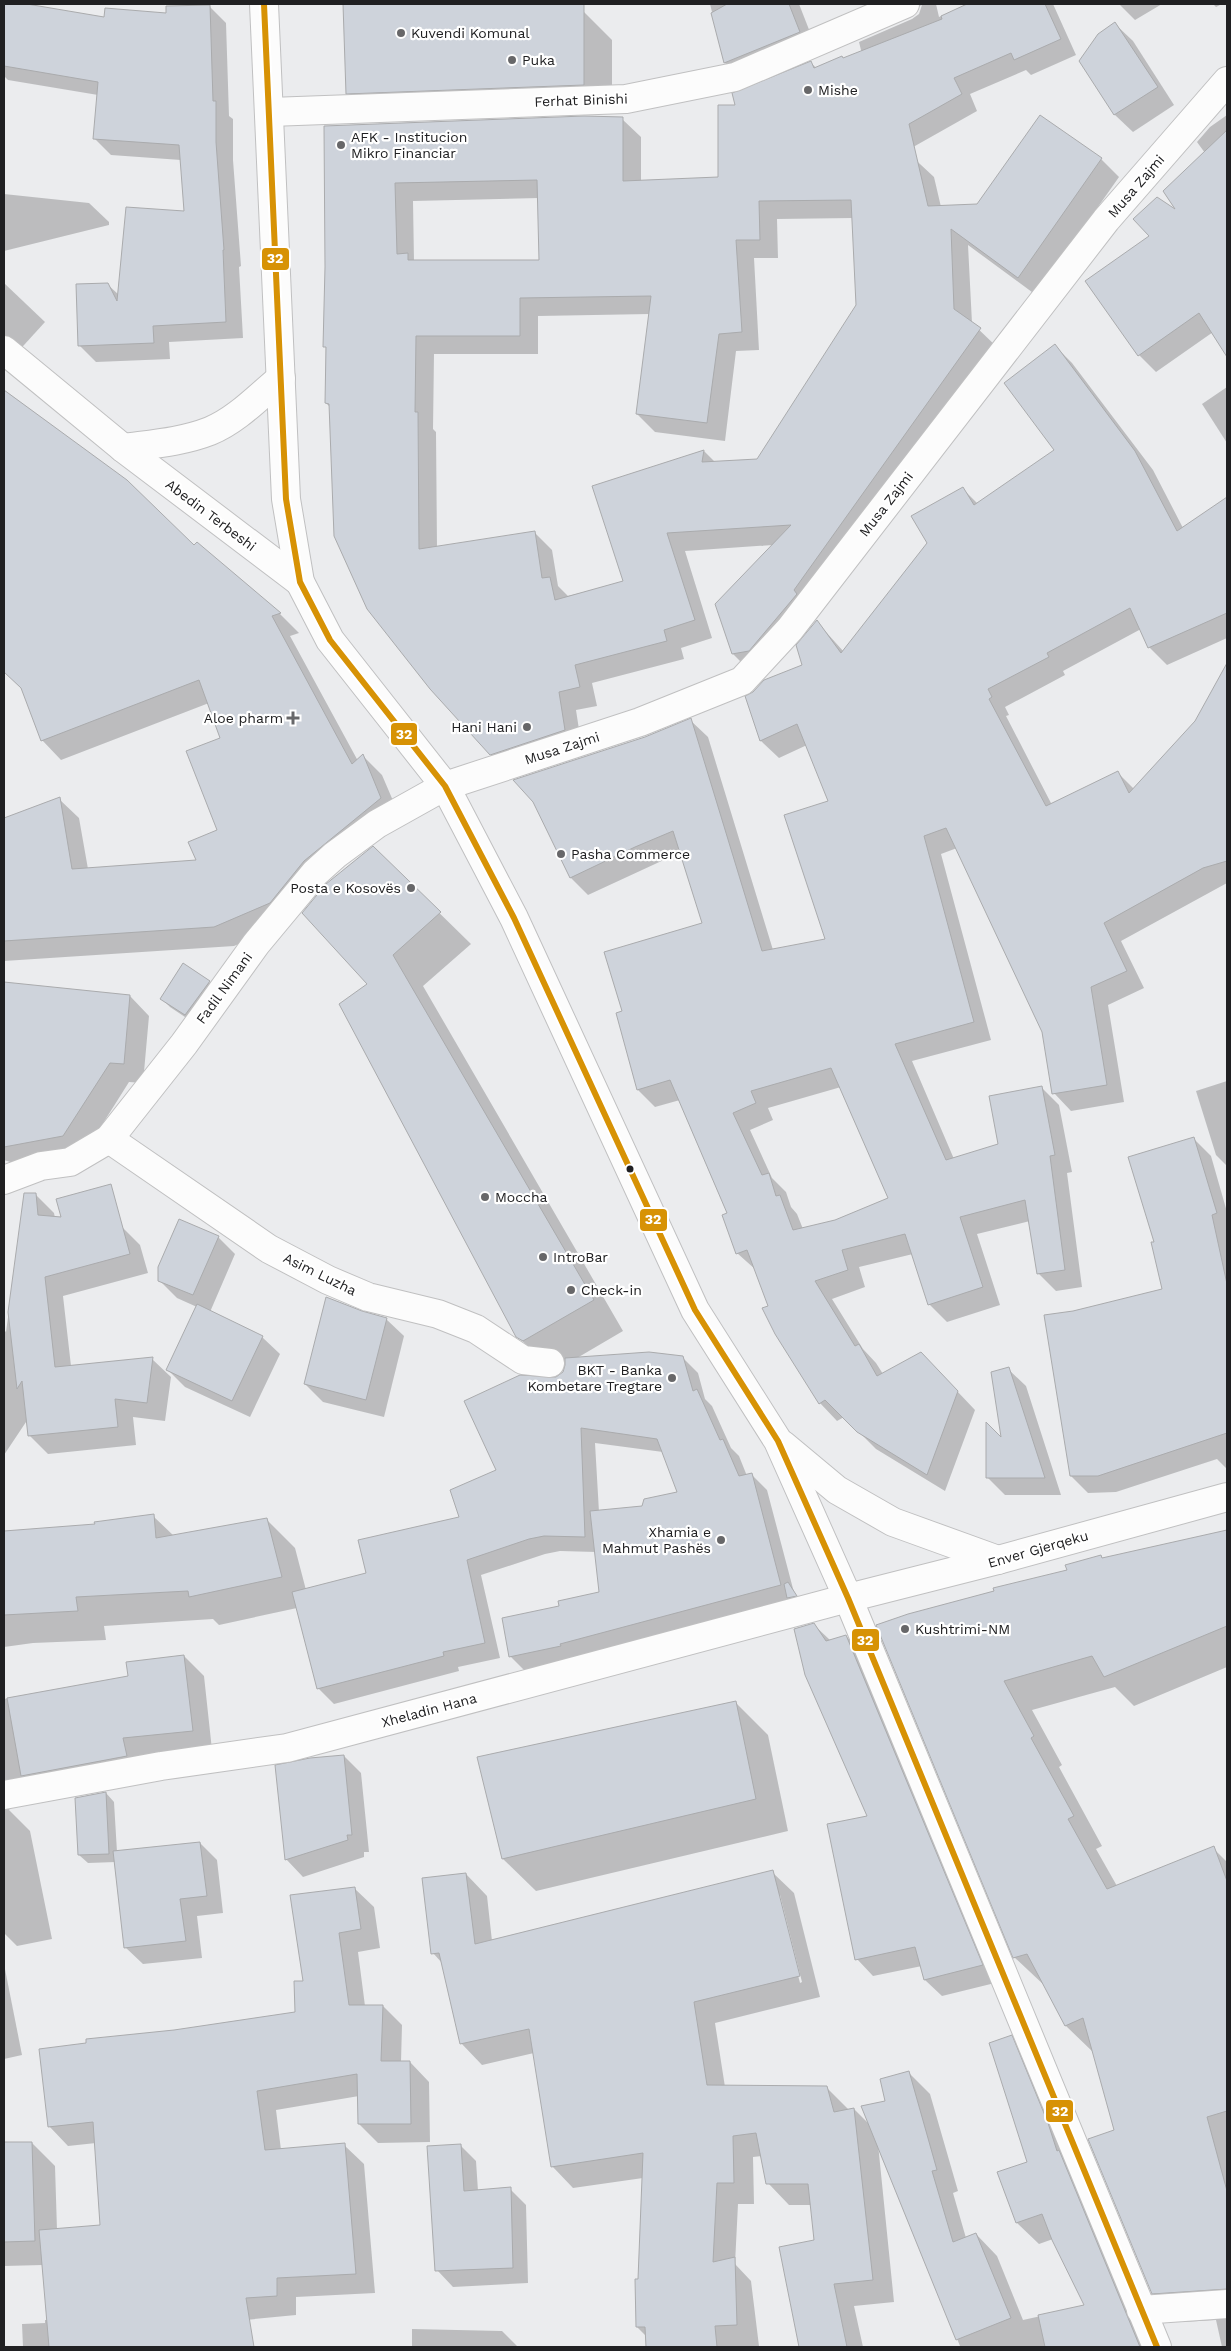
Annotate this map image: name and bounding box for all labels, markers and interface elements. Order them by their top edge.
place label: Kuvendi Komunal [411,25,530,41]
marker: Kuvendi Komunal [395,27,407,39]
place label: Puka [522,52,555,68]
marker: Puka [506,54,518,66]
place label: Mishe [818,82,858,98]
marker: Mishe [802,84,814,96]
street label: Ferhat Binishi [534,90,628,110]
place label: AFK - Institucion Mikro Financiar [351,129,467,161]
marker: AFK - Institucion Mikro Financiar [335,139,347,151]
street label: Musa Zajmi [1104,151,1168,221]
line badge: 32 [261,247,290,271]
text: 32 [267,250,283,266]
street label: Musa Zajmi [856,468,916,540]
street label: Abedin Terbeshi [163,476,259,554]
place label: Aloe pharm [204,710,283,726]
marker: Aloe pharm [287,712,299,724]
place label: Hani Hani [451,719,517,735]
marker: Hani Hani [521,721,533,733]
line badge: 32 [390,722,418,746]
text: 32 [396,726,412,742]
street label: Musa Zajmi [523,728,601,768]
place label: Pasha Commerce [571,846,690,862]
marker: Pasha Commerce [555,848,567,860]
place label: Posta e Kosovës [290,880,401,896]
marker: Posta e Kosovës [405,882,417,894]
street label: Fadil Nimani [193,949,255,1027]
unlabelled marker [625,1164,635,1174]
place label: Moccha [495,1189,548,1205]
marker: Moccha [479,1191,491,1203]
line badge: 32 [639,1208,668,1232]
text: 32 [645,1211,661,1227]
street label: Asim Luzha [281,1249,359,1299]
place label: IntroBar [553,1249,608,1265]
marker: IntroBar [537,1251,549,1263]
place label: Check-in [581,1282,642,1298]
marker: Check-in [565,1284,577,1296]
place label: BKT - Banka Kombetare Tregtare [527,1362,662,1394]
marker: BKT - Banka Kombetare Tregtare [666,1372,678,1384]
place label: Xhamia e Mahmut Pashës [602,1524,711,1556]
street label: Enver Gjerqeku [986,1527,1090,1571]
marker: Xhamia e Mahmut Pashës [715,1534,727,1546]
place label: Kushtrimi-NM [915,1621,1010,1637]
marker: Kushtrimi-NM [899,1623,911,1635]
line badge: 32 [851,1628,880,1652]
text: 32 [857,1632,873,1648]
street label: Xheladin Hana [380,1690,478,1730]
line badge: 32 [1045,2099,1074,2123]
text: 32 [1052,2103,1068,2119]

